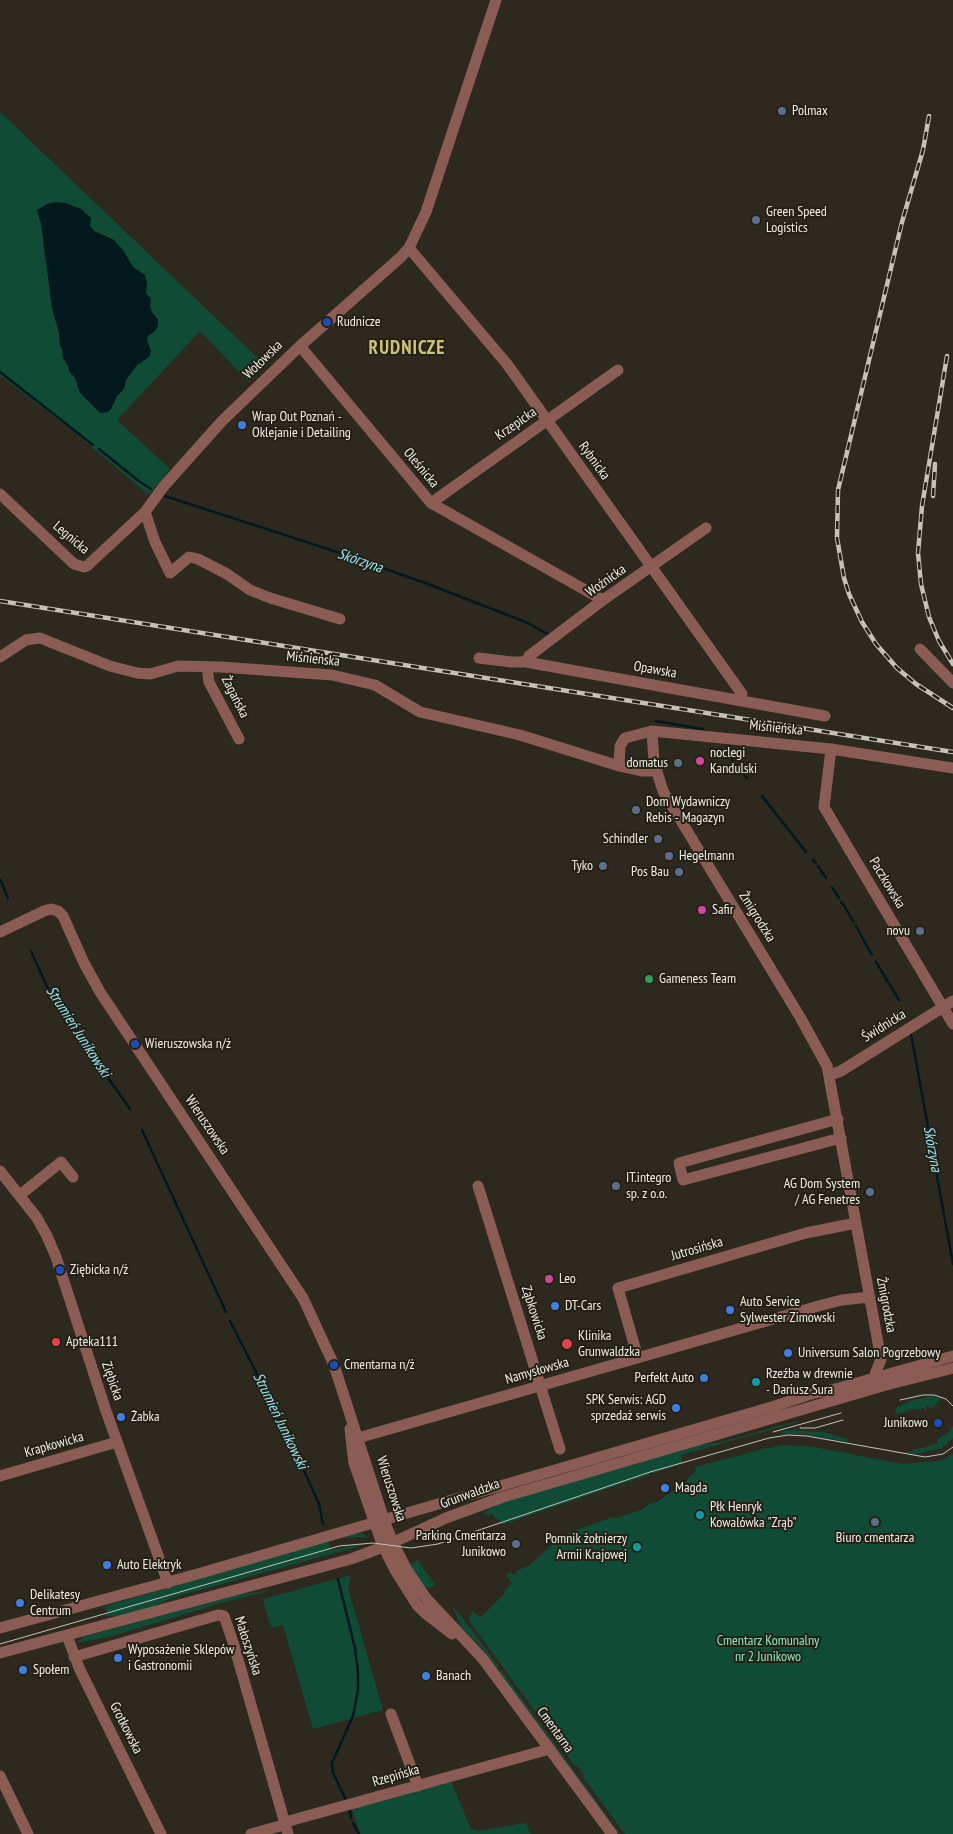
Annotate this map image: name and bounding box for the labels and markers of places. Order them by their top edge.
place label: Polmax [792,103,828,119]
marker: Polmax [776,105,788,117]
place label: Green Speed Logistics [766,204,827,236]
marker: Green Speed Logistics [750,214,762,226]
place label: Rudnicze [337,314,381,330]
marker: Rudnicze [321,316,333,328]
place label: Wrap Out Poznań - Oklejanie i Detailing [252,409,351,442]
marker: Wrap Out Poznań - Oklejanie i Detailing [236,419,248,431]
place label: noclegi Kandulski [710,745,757,778]
place label: domatus [627,755,668,771]
marker: noclegi Kandulski [694,755,706,767]
marker: domatus [672,757,684,769]
place label: Dom Wydawniczy Rebis - Magazyn [646,794,730,826]
marker: Dom Wydawniczy Rebis - Magazyn [630,804,642,816]
place label: Schindler [603,831,648,847]
marker: Schindler [652,833,664,845]
place label: Hegelmann [679,848,734,864]
marker: Hegelmann [663,850,675,862]
place label: Tyko [572,858,593,874]
marker: Tyko [597,860,609,872]
place label: Pos Bau [631,864,669,880]
marker: Pos Bau [673,866,685,878]
place label: Safir [712,902,734,918]
marker: Safir [696,904,708,916]
place label: novu [886,923,910,939]
marker: novu [914,925,926,937]
place label: Gameness Team [659,971,736,987]
marker: Gameness Team [643,973,655,985]
place label: Wieruszowska n/ż [145,1036,231,1052]
marker: Wieruszowska n/ż [129,1038,141,1050]
place label: IT.integro sp. z o.o. [626,1170,671,1202]
place label: AG Dom System / AG Fenetres [784,1176,860,1208]
marker: IT.integro sp. z o.o. [610,1180,622,1192]
marker: AG Dom System / AG Fenetres [864,1186,876,1198]
place label: Ziębicka n/ż [70,1262,128,1278]
marker: Ziębicka n/ż [54,1264,66,1276]
place label: Leo [559,1271,576,1287]
marker: Leo [543,1273,555,1285]
place label: Auto Service Sylwester Zimowski [740,1294,835,1326]
place label: DT-Cars [565,1298,601,1314]
marker: DT-Cars [549,1300,561,1312]
marker: Auto Service Sylwester Zimowski [724,1304,736,1316]
place label: Klinika Grunwaldzka [578,1328,640,1360]
place label: Apteka111 [66,1334,118,1350]
marker: Apteka111 [50,1336,62,1348]
marker: Klinika Grunwaldzka [560,1337,574,1351]
place label: Universum Salon Pogrzebowy [798,1345,941,1361]
marker: Universum Salon Pogrzebowy [782,1347,794,1359]
place label: Cmentarna n/ż [344,1357,415,1373]
marker: Cmentarna n/ż [328,1359,340,1371]
place label: Rzeźba w drewnie - Dariusz Sura [766,1366,853,1398]
place label: Perfekt Auto [634,1370,694,1386]
marker: Perfekt Auto [698,1372,710,1384]
marker: Rzeźba w drewnie - Dariusz Sura [750,1376,762,1388]
place label: SPK Serwis: AGD sprzedaż serwis [586,1392,666,1424]
marker: SPK Serwis: AGD sprzedaż serwis [670,1402,682,1414]
place label: Żabka [131,1409,160,1425]
marker: Żabka [115,1411,127,1423]
place label: Junikowo [884,1415,928,1431]
marker: Junikowo [932,1417,944,1429]
place label: Magda [675,1480,707,1496]
marker: Magda [659,1482,671,1494]
place label: Płk Henryk Kowalówka "Zrąb" [710,1499,796,1531]
marker: Płk Henryk Kowalówka "Zrąb" [694,1509,706,1521]
marker: Biuro cmentarza [869,1516,881,1528]
place label: Parking Cmentarza Junikowo [416,1528,506,1560]
place label: Biuro cmentarza [836,1530,914,1546]
place label: Pomnik żołnierzy Armii Krajowej [545,1531,627,1564]
marker: Parking Cmentarza Junikowo [510,1538,522,1550]
marker: Pomnik żołnierzy Armii Krajowej [631,1541,643,1553]
place label: Auto Elektryk [117,1557,181,1573]
marker: Auto Elektryk [101,1559,113,1571]
place label: Delikatesy Centrum [30,1587,80,1620]
marker: Delikatesy Centrum [14,1597,26,1609]
place label: Wyposażenie Sklepów i Gastronomii [128,1642,234,1674]
marker: Wyposażenie Sklepów i Gastronomii [112,1652,124,1664]
place label: Społem [33,1662,69,1678]
marker: Społem [17,1664,29,1676]
place label: Banach [436,1668,471,1684]
marker: Banach [420,1670,432,1682]

